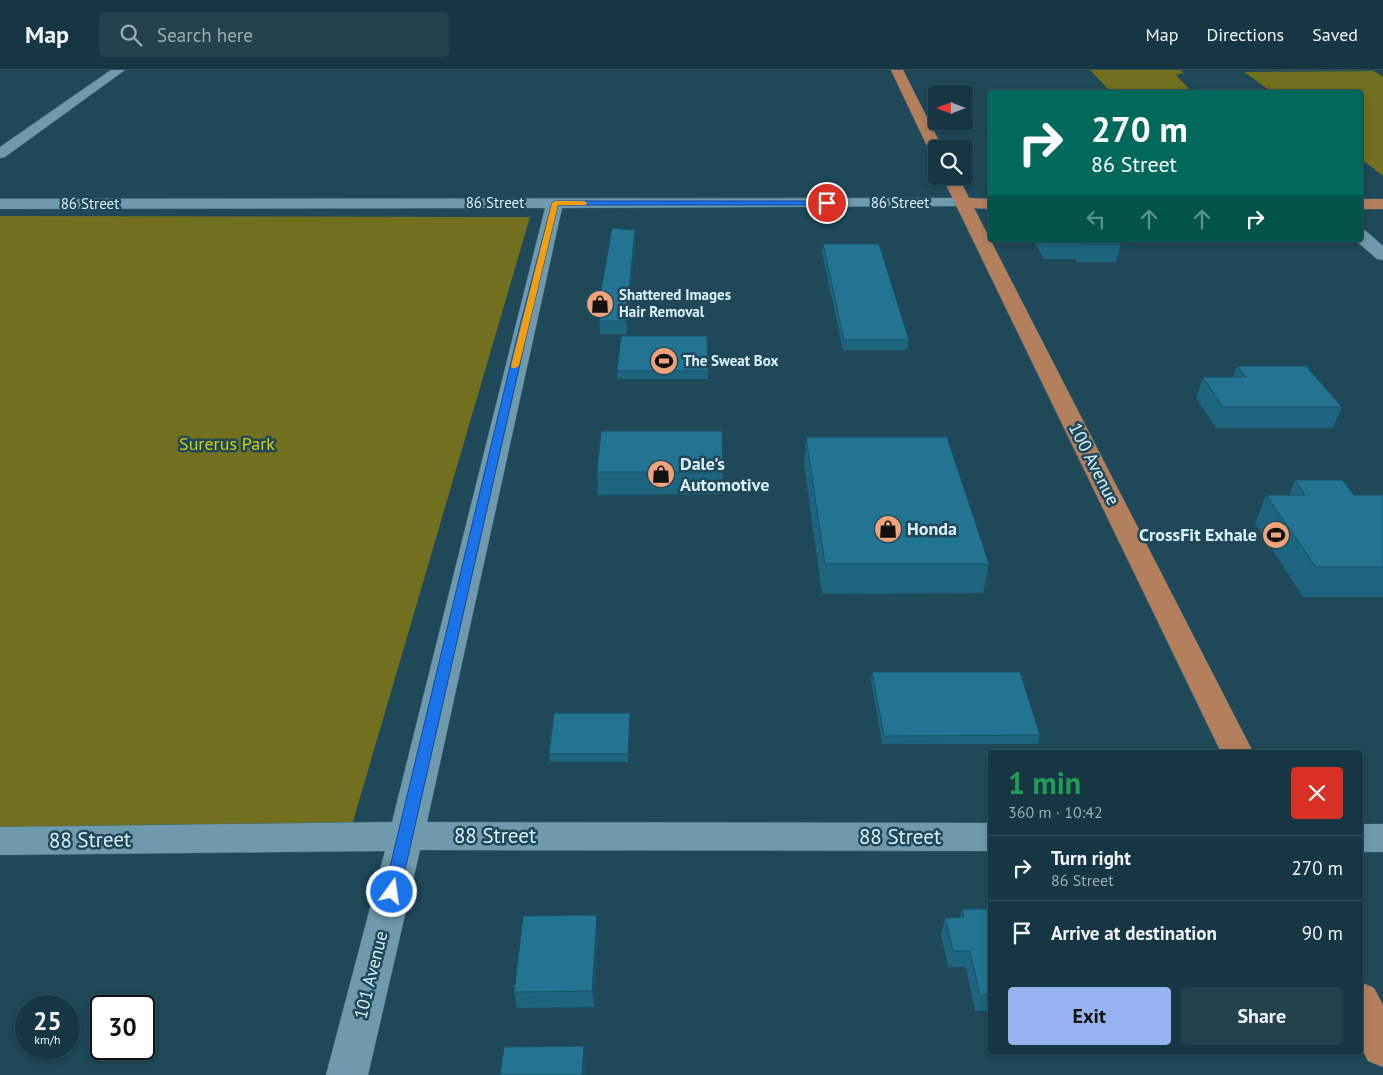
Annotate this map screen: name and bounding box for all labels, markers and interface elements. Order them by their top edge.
search box [99,12,449,57]
text: Map [25,19,69,50]
icon: search [117,21,145,49]
text: Search here [157,23,253,47]
text: Map [1146,23,1178,46]
text: Directions [1206,23,1284,46]
text: Saved [1312,23,1358,46]
north arrow [928,85,972,130]
map controls [928,85,973,185]
text: 270 m [1091,106,1188,152]
icon: right [1008,110,1073,175]
button: search [928,140,973,185]
text: 86 Street [1091,150,1177,178]
pin [806,182,848,224]
icon: arrive [813,189,841,217]
street label: 86 Street [466,193,524,212]
street label: 86 Street [871,193,929,212]
street label: 86 Street [61,194,119,213]
icon: left [1082,205,1110,233]
icon: ahead [1135,205,1163,233]
icon: ahead [1188,205,1216,233]
icon: right [1241,205,1269,233]
place label: Shattered Images Hair Removal [619,285,731,321]
shop icon: Shattered Images Hair Removal [585,289,615,319]
sports icon: The Sweat Box [649,346,679,376]
place label: The Sweat Box [683,351,778,370]
street label: 100 Avenue [1064,419,1125,509]
park label: Surerus Park [179,432,275,455]
place label: Dale's Automotive [680,452,769,496]
shop icon: Dale's Automotive [646,459,676,489]
shop icon: Honda [873,514,903,544]
place label: Honda [907,517,957,540]
sports icon: CrossFit Exhale [1261,520,1291,550]
place label: CrossFit Exhale [1139,523,1257,546]
text: 1 min [1008,763,1081,802]
button: close [1291,767,1343,819]
text: 360 m · 10:42 [1008,802,1103,822]
street label: 88 Street [454,822,536,849]
street label: 88 Street [859,823,941,850]
street label: 88 Street [49,825,131,854]
text: Turn right [1051,846,1131,870]
icon: right [1008,854,1036,882]
text: 270 m [1291,856,1343,880]
position arrow [365,865,417,917]
text: 86 Street [1051,870,1114,890]
icon: arrive [1008,919,1036,947]
text: Arrive at destination [1051,921,1217,945]
text: 90 m [1302,921,1343,945]
street label: 101 Avenue [348,928,393,1021]
button: Exit [1008,987,1171,1045]
button: Share [1181,987,1343,1045]
speed limit sign: 30 [90,995,155,1060]
text: 25 [33,1005,62,1037]
text: km/h [34,1032,61,1047]

